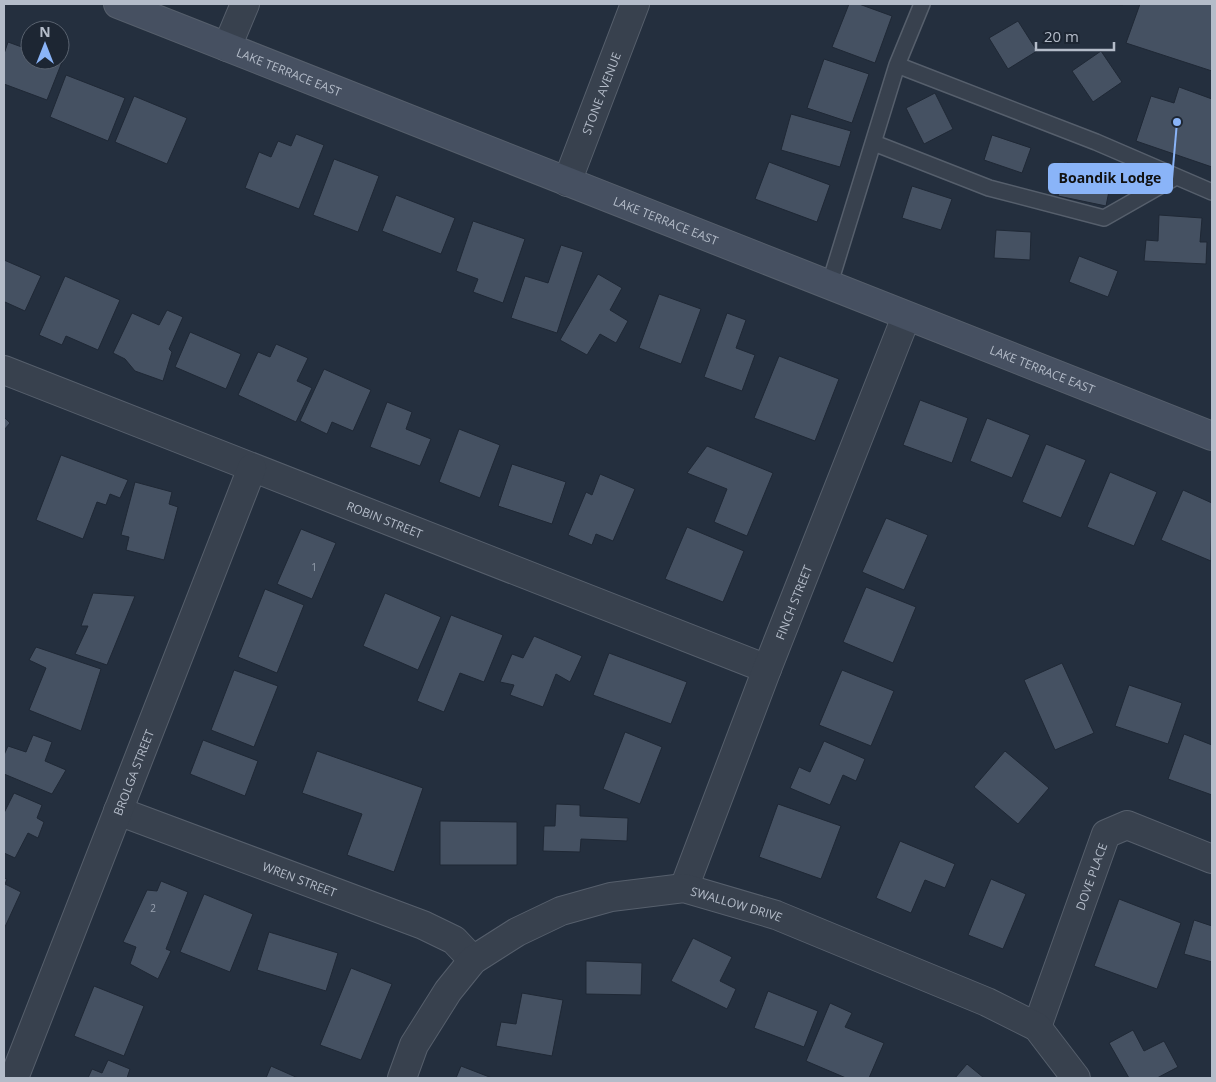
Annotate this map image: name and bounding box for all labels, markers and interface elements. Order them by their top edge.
north arrow [20,20,70,70]
scale bar [1036,20,1114,52]
text: N [39,22,51,41]
text: 20 m [1044,26,1079,46]
street label: LAKE TERRACE EAST [234,43,344,100]
street label: STONE AVENUE [577,49,624,137]
callout: Boandik Lodge [1049,164,1172,193]
text: Boandik Lodge [1059,168,1161,187]
street label: LAKE TERRACE EAST [611,192,721,249]
street label: LAKE TERRACE EAST [988,341,1098,398]
street label: ROBIN STREET [344,497,426,542]
house number: 1 [311,560,317,574]
street label: FINCH STREET [771,562,816,642]
street label: BROLGA STREET [109,727,158,818]
street label: DOVE PLACE [1071,840,1111,912]
street label: WREN STREET [260,857,340,901]
street label: SWALLOW DRIVE [689,882,785,925]
house number: 2 [150,901,156,915]

